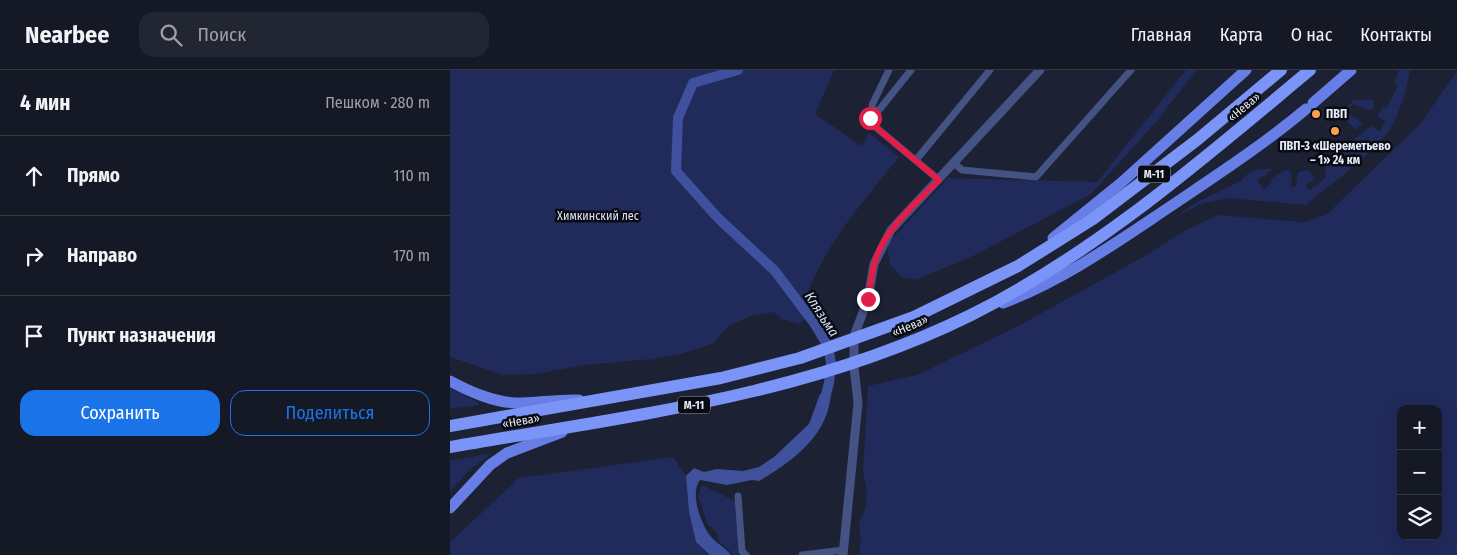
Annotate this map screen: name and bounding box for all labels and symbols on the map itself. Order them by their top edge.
street label: «Нева» [1225,89,1263,125]
route start [859,107,882,130]
place label: ПВП [1326,107,1347,121]
marker: ПВП [1310,108,1322,120]
marker: ПВП-3 «Шереметьево – 1» 24 км [1329,125,1341,137]
place label: ПВП-3 «Шереметьево – 1» 24 км [1279,139,1391,167]
road number: М-11 [1138,166,1170,182]
park label: Химкинский лес [557,209,639,223]
route end [857,288,880,311]
water label: Клязьма [801,289,842,340]
street label: «Нева» [890,312,930,340]
road number: М-11 [678,396,710,414]
street label: «Нева» [501,411,541,431]

